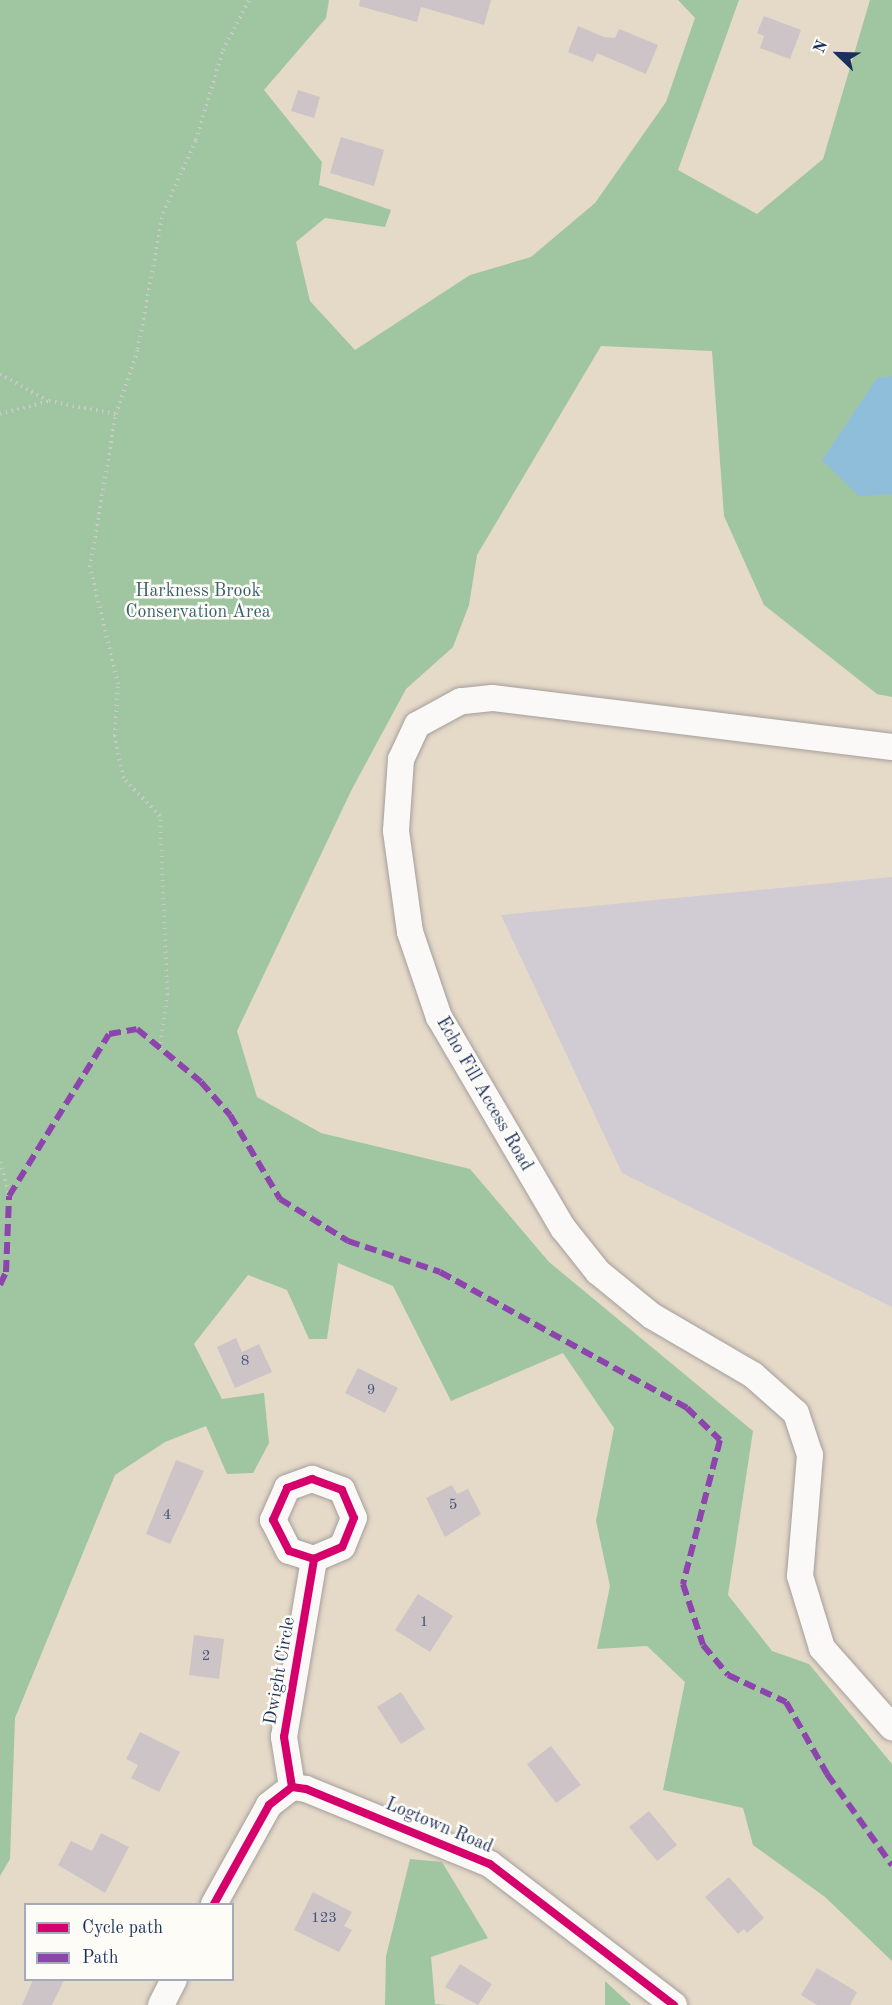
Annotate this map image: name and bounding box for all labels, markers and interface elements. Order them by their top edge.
north arrow [808,24,868,84]
text: N [812,38,831,56]
park label: Harkness Brook Conservation Area [125,581,271,624]
street label: Echo Fill Access Road [431,1013,537,1175]
house number: 8 [241,1353,249,1371]
house number: 9 [367,1382,375,1400]
house number: 5 [449,1497,457,1515]
house number: 4 [163,1507,171,1525]
house number: 1 [420,1614,428,1632]
street label: Dwight Circle [260,1615,300,1727]
house number: 2 [202,1648,210,1666]
street label: Logtown Road [382,1794,496,1858]
legend [24,1903,234,1981]
house number: 123 [311,1910,337,1928]
text: Cycle path [82,1919,163,1937]
text: Path [82,1949,118,1967]

